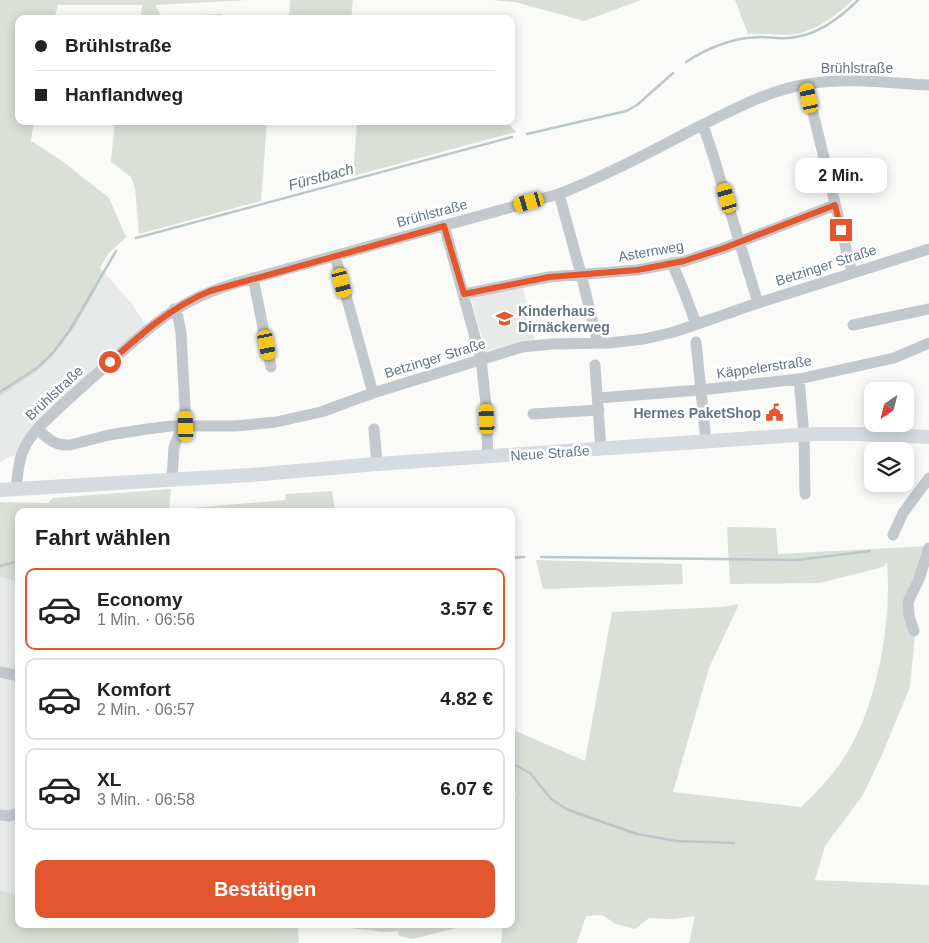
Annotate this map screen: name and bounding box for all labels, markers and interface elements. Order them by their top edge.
text: Brühlstraße [65,35,172,56]
street label: Brühlstraße [821,60,893,76]
car [798,82,819,114]
text: Hanflandweg [65,84,183,105]
callout: 2 Min. [795,158,887,192]
water label: Fürstbach [286,160,355,193]
text: 2 Min. [818,167,864,184]
car [715,181,738,215]
car [512,191,545,213]
street label: Brühlstraße [395,196,469,230]
route end [830,219,852,241]
street label: Asternweg [617,237,685,265]
street label: Betzinger Straße [774,241,879,289]
car [330,267,353,299]
place label: Kinderhaus Dirnäckerweg [518,303,610,335]
school or university icon: Kinderhaus Dirnäckerweg [494,309,514,329]
car [256,329,277,361]
street label: Betzinger Straße [382,335,488,381]
route start [99,351,121,373]
street label: Käppelerstraße [715,352,813,382]
street label: Brühlstraße [22,362,86,424]
north arrow [864,382,914,432]
map controls [864,382,914,492]
public building icon: Hermes PaketShop [765,403,785,423]
car [478,404,495,434]
place label: Hermes PaketShop [633,405,761,421]
car [177,411,194,441]
street label: Neue Straße [510,442,590,464]
button: layers [864,442,914,492]
text: Fahrt wählen [35,525,171,550]
icon: car [37,587,82,632]
text: Economy [97,589,183,610]
text: 3.57 € [440,598,493,619]
text: 1 Min. · 06:56 [97,611,195,628]
icon: car [37,677,82,722]
text: Komfort [97,679,171,700]
text: 4.82 € [440,688,493,709]
text: 2 Min. · 06:57 [97,701,195,718]
icon: car [37,767,82,812]
text: XL [97,769,121,790]
text: 6.07 € [440,778,493,799]
text: 3 Min. · 06:58 [97,791,195,808]
button: Bestätigen [35,860,495,918]

